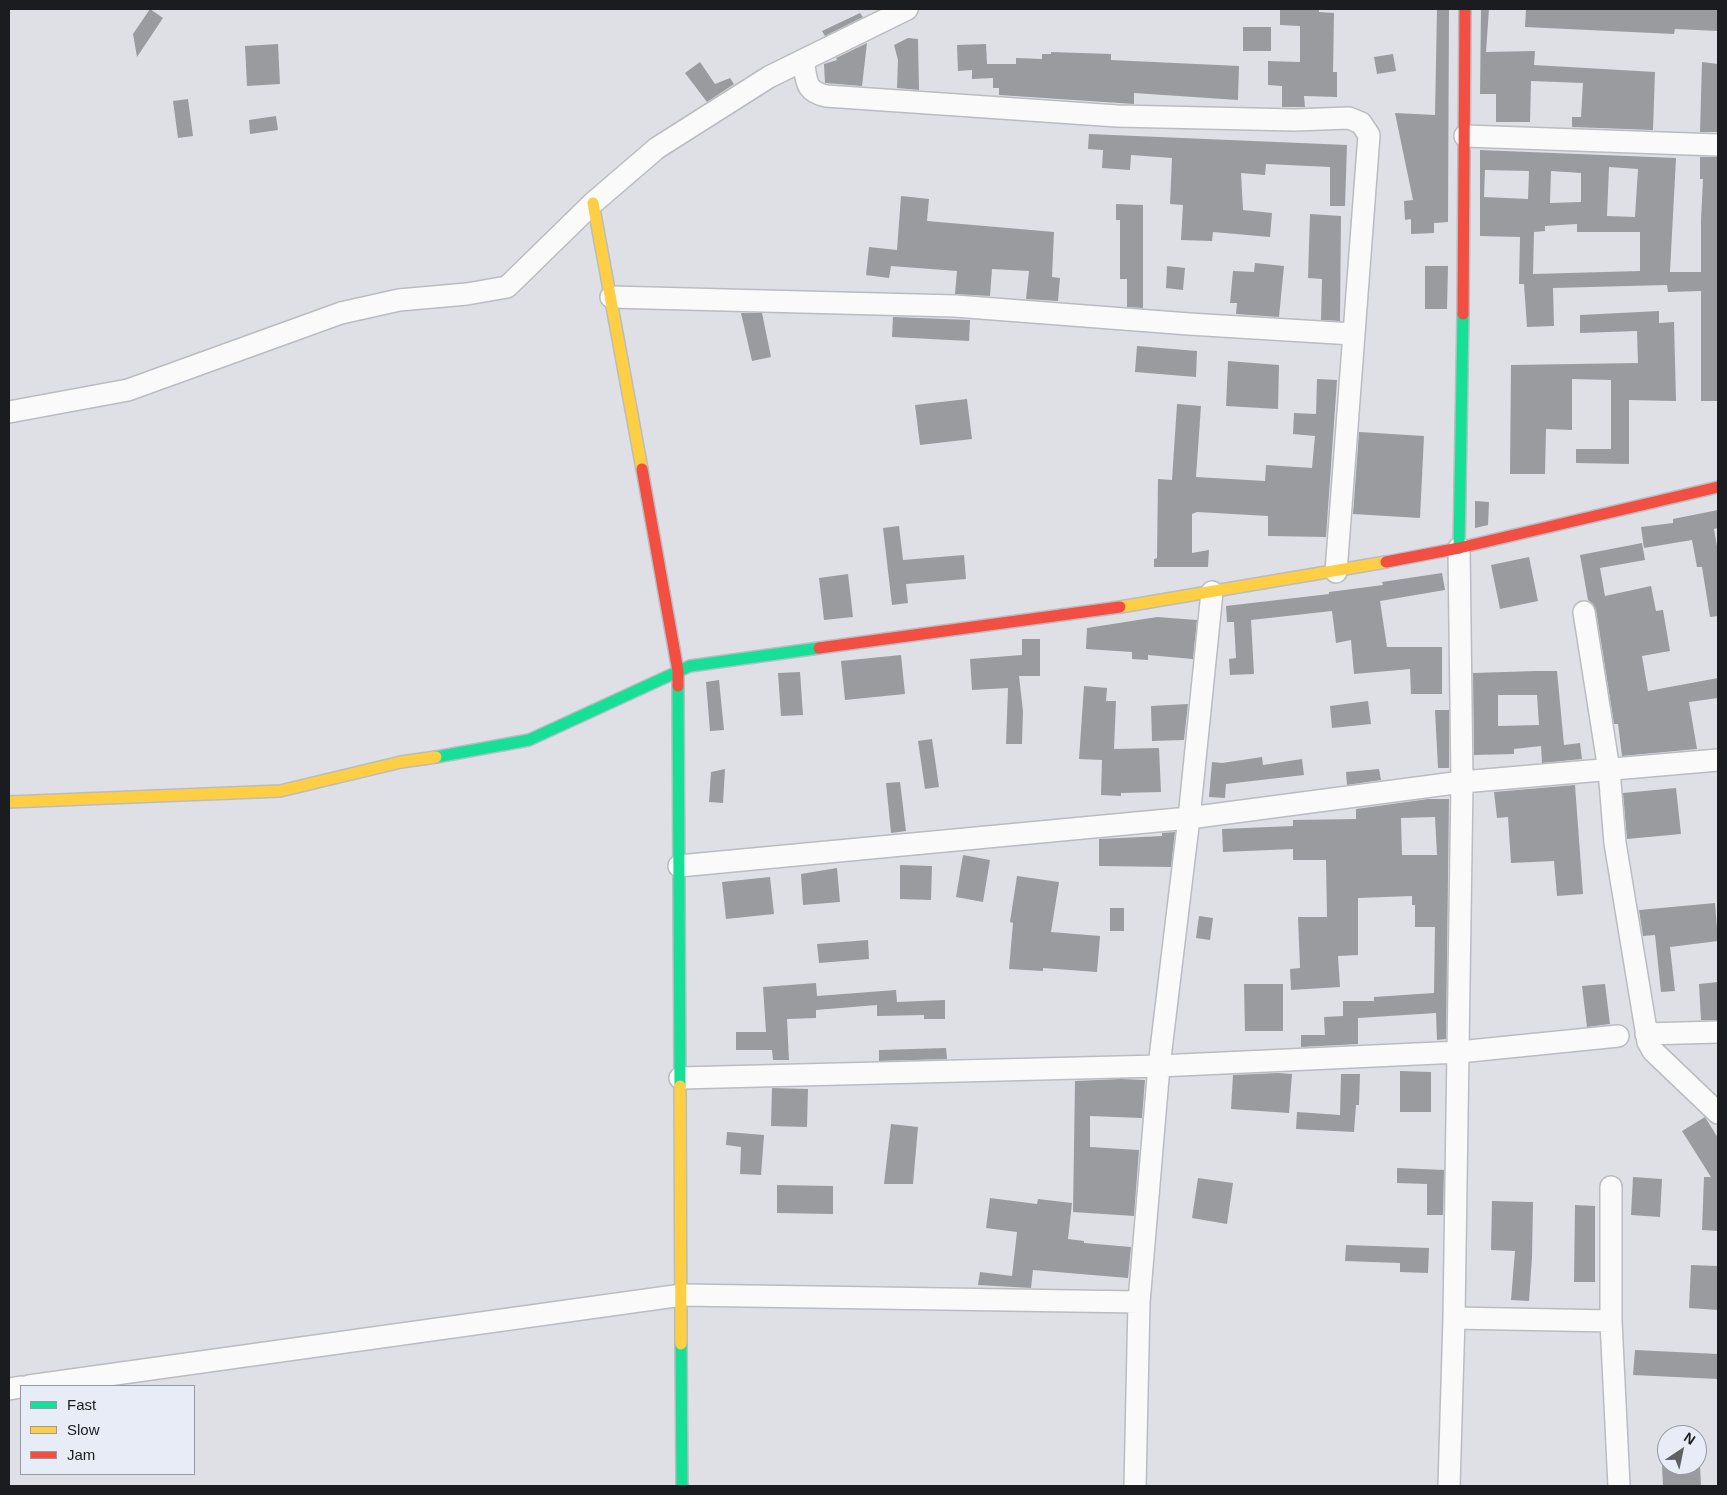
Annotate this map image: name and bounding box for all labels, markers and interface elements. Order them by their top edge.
legend [20,1385,195,1475]
text: Fast [67,1396,96,1413]
text: Slow [67,1421,100,1438]
north arrow [1657,1425,1707,1475]
text: N [1681,1429,1698,1448]
text: Jam [67,1446,95,1463]

